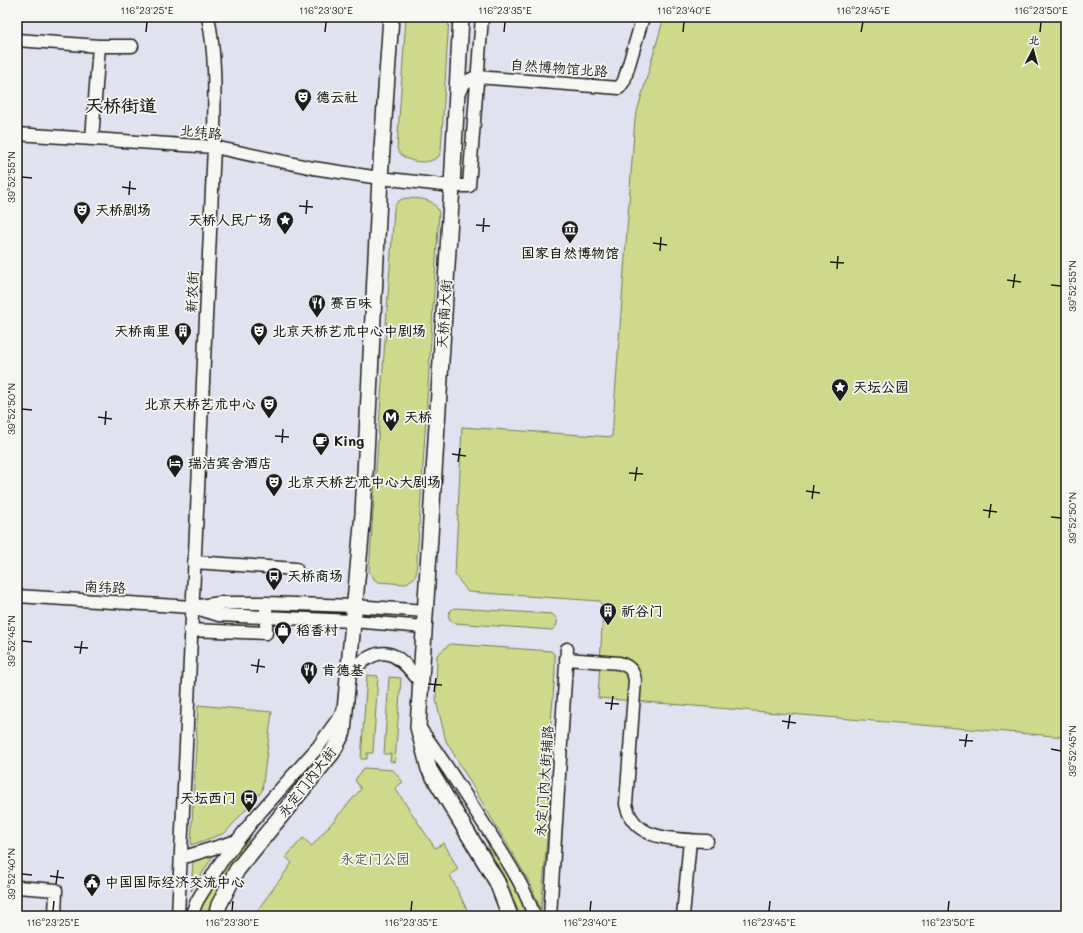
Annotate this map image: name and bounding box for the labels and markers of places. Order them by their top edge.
theatre icon: 德云社 [293,87,313,112]
place label: 德云社 [316,87,358,106]
theatre icon: 天桥剧场 [72,200,92,225]
place label: 天桥剧场 [95,200,151,219]
place label: 天桥人民广场 [188,210,272,229]
place icon: 天桥人民广场 [275,210,295,235]
museum icon: 国家自然博物馆 [560,219,580,244]
place label: 国家自然博物馆 [521,243,619,262]
restaurant icon: 赛百味 [307,293,327,318]
place label: 赛百味 [330,293,372,312]
place label: 天桥南里 [114,321,170,340]
building icon: 天桥南里 [173,321,193,346]
theatre icon: 北京天桥艺术中心中剧场 [249,321,269,346]
place label: 北京天桥艺术中心中剧场 [272,321,426,340]
place icon: 天坛公园 [830,377,850,402]
place label: 天坛公园 [853,377,909,396]
place label: 北京天桥艺术中心 [144,394,256,413]
theatre icon: 北京天桥艺术中心 [259,394,279,419]
metro station icon: 天桥 [381,407,401,432]
place label: 天桥 [404,407,432,426]
cafe icon: King [311,431,331,456]
place label: King [334,431,364,450]
hotel icon: 瑞洁宾舍酒店 [165,453,185,478]
place label: 瑞洁宾舍酒店 [188,453,272,472]
theatre icon: 北京天桥艺术中心大剧场 [264,472,284,497]
place label: 北京天桥艺术中心大剧场 [287,472,441,491]
bus stop icon: 天桥商场 [264,566,284,591]
place label: 天桥商场 [287,566,343,585]
building icon: 祈谷门 [598,601,618,626]
place label: 祈谷门 [621,601,663,620]
shop icon: 稻香村 [273,620,293,645]
place label: 稻香村 [296,620,338,639]
restaurant icon: 肯德基 [299,660,319,685]
place label: 肯德基 [322,660,364,679]
place label: 天坛西门 [180,788,236,807]
bus stop icon: 天坛西门 [239,788,259,813]
public building icon: 中国国际经济交流中心 [82,872,102,897]
place label: 中国国际经济交流中心 [105,872,245,891]

